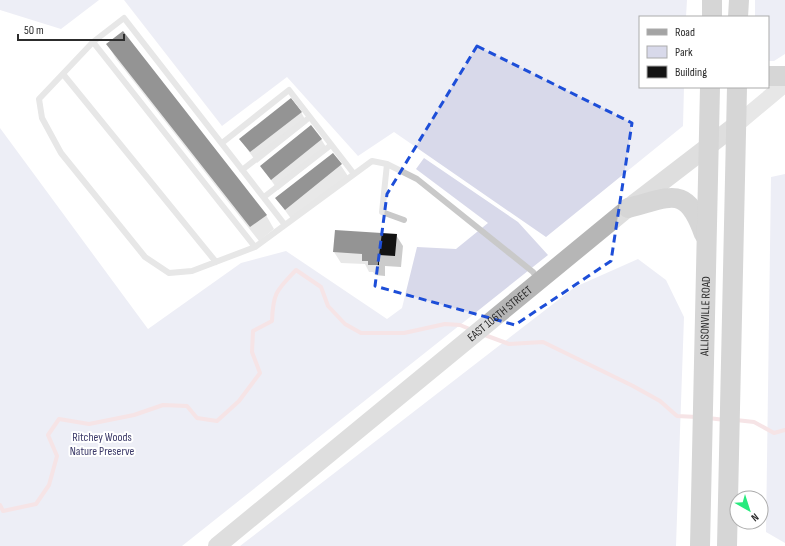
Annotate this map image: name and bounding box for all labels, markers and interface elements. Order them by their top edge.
scale bar [18,16,124,42]
legend [639,16,769,88]
text: 50 m [24,23,44,38]
text: Road [675,25,695,40]
text: Park [675,45,693,60]
text: Building [675,65,707,80]
street label: ALLISONVILLE ROAD [697,276,714,357]
street label: EAST 106TH STREET [464,283,536,345]
park label: Ritchey Woods Nature Preserve [70,430,134,459]
north arrow [729,490,769,530]
text: N [749,510,761,524]

